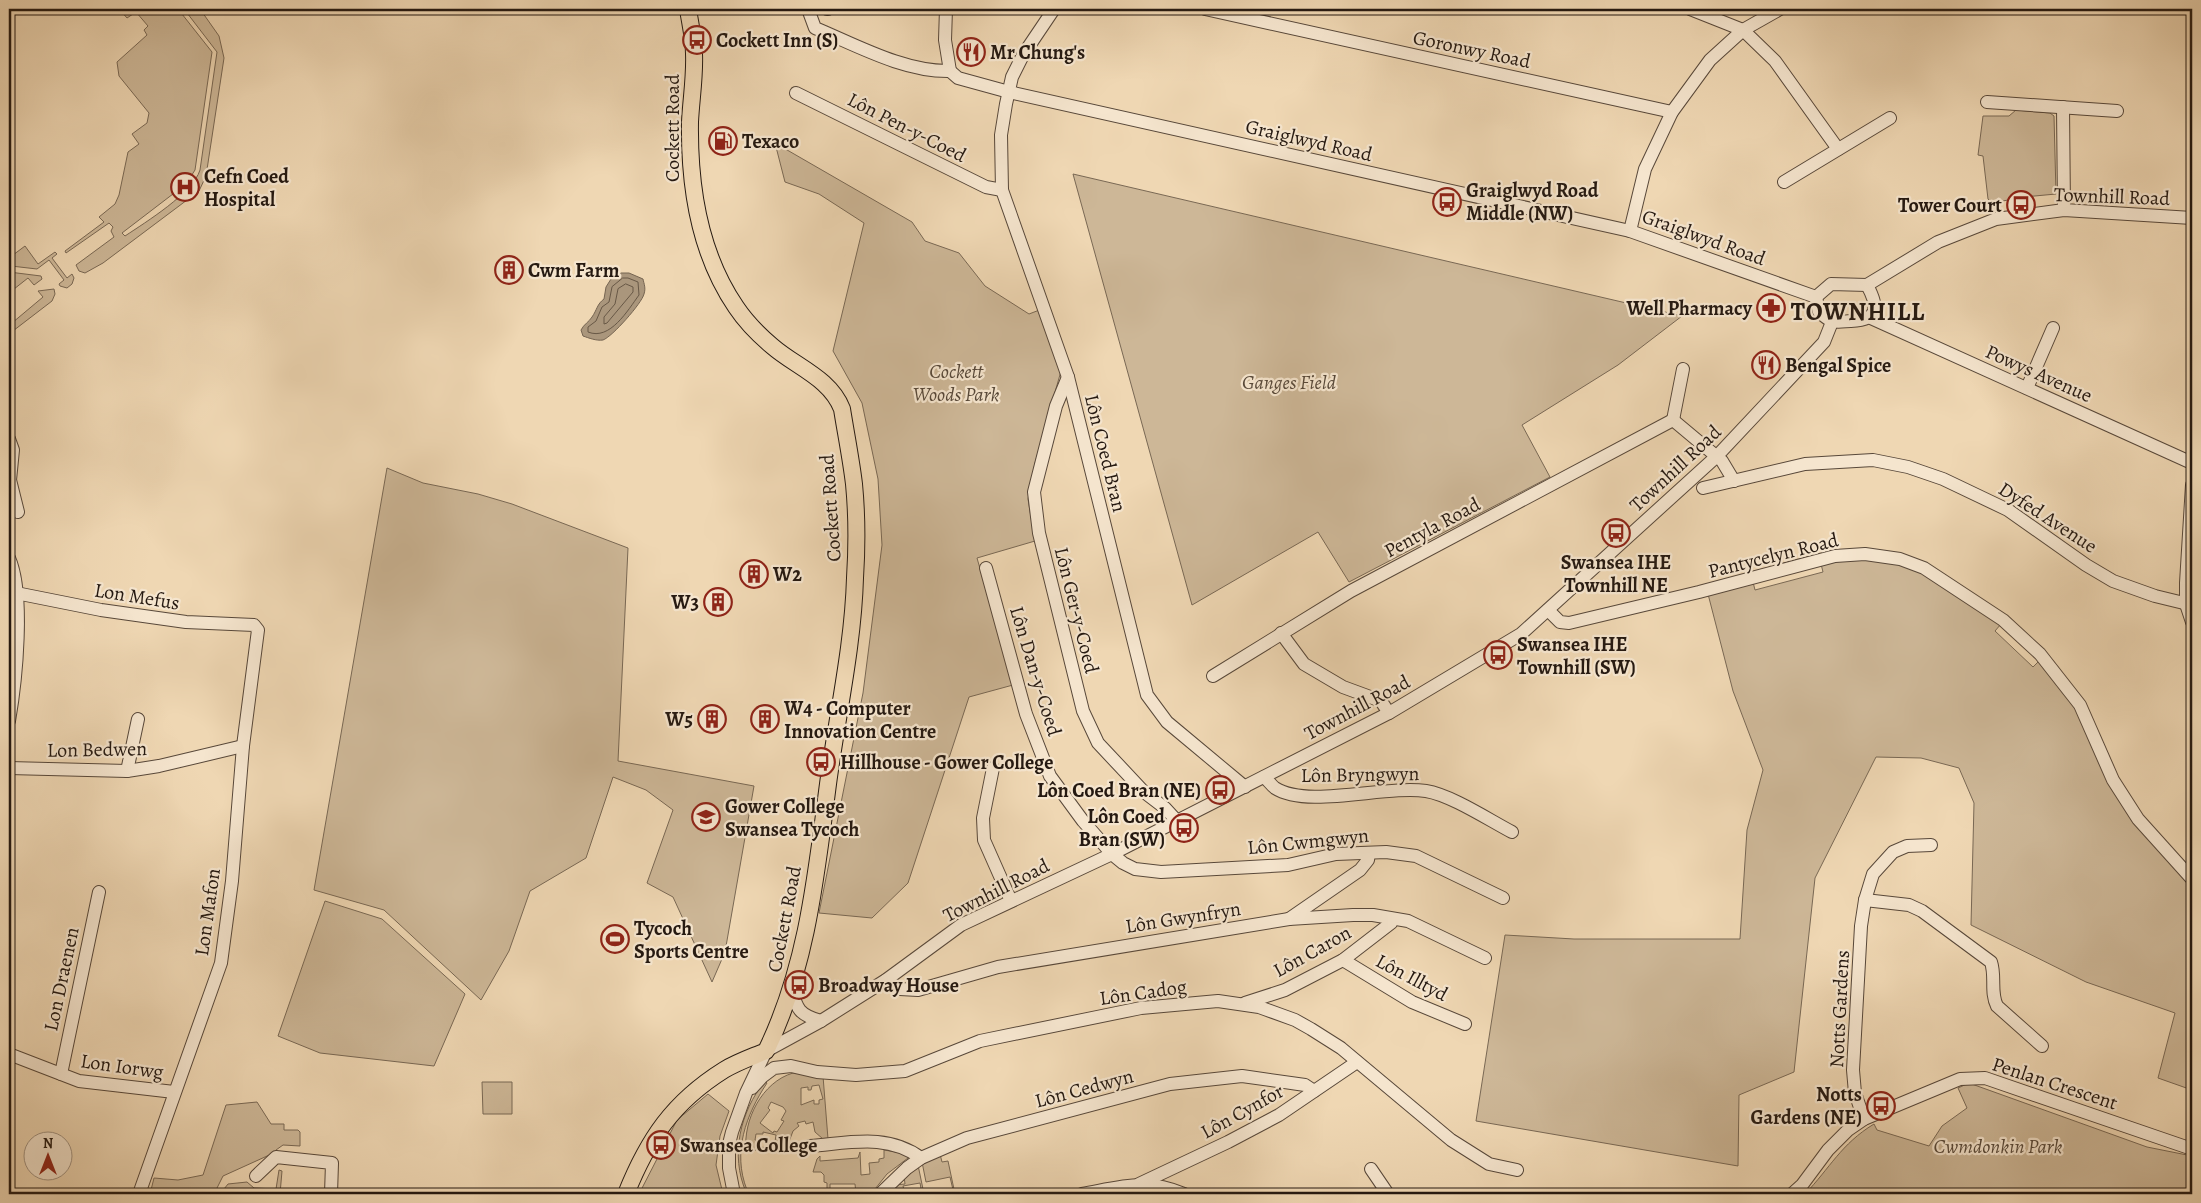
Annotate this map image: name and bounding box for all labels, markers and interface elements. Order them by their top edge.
street label: Goronwy Road [1411,24,1533,75]
bus stop icon: Cockett Inn (S) [682,25,712,55]
place label: Cockett Inn (S) [716,27,838,54]
restaurant icon: Mr Chung's [956,37,986,67]
place label: Mr Chung's [990,39,1085,66]
street label: Cockett Road [659,74,686,182]
street label: Lôn Pen-y-Coed [843,86,971,169]
street label: Graiglwyd Road [1243,113,1375,168]
fuel station icon: Texaco [708,126,738,156]
place label: Texaco [742,128,799,155]
place label: Cefn Coed Hospital [204,163,289,213]
hospital icon: Cefn Coed Hospital [170,172,200,202]
place label: Graiglwyd Road Middle (NW) [1466,177,1599,227]
street label: Townhill Road [2053,181,2171,212]
bus stop icon: Graiglwyd Road Middle (NW) [1432,187,1462,217]
bus stop icon: Tower Court [2006,190,2036,220]
place label: Tower Court [1898,192,2002,219]
street label: Graiglwyd Road [1638,203,1769,272]
building icon: Cwm Farm [494,255,524,285]
place label: Cwm Farm [528,257,620,284]
pharmacy icon: Well Pharmacy [1756,293,1786,323]
place label: Well Pharmacy [1625,295,1753,322]
district label: TOWNHILL [1791,295,1925,329]
street label: Powys Avenue [1981,338,2097,409]
restaurant icon: Bengal Spice [1751,350,1781,380]
place label: Bengal Spice [1785,352,1891,379]
park label: Cockett Woods Park [913,358,999,408]
park label: Ganges Field [1242,369,1337,396]
street label: Lôn Coed Bran [1078,392,1133,515]
street label: Townhill Road [1624,419,1727,518]
street label: Cockett Road [813,453,848,563]
street label: Dyfed Avenue [1993,475,2102,559]
street label: Pentyla Road [1379,491,1485,564]
bus stop icon: Swansea IHE Townhill NE [1601,518,1631,548]
street label: Pantycelyn Road [1705,526,1841,585]
street label: Lôn Ger-y-Coed [1048,544,1105,676]
place label: Swansea IHE Townhill NE [1561,549,1671,599]
building icon: W2 [739,559,769,589]
place label: W2 [772,561,802,588]
street label: Lon Mefus [92,576,181,617]
building icon: W3 [703,587,733,617]
place label: W3 [670,589,699,616]
street label: Lôn Dan-y-Coed [1003,603,1068,740]
place label: Swansea IHE Townhill (SW) [1517,631,1636,681]
bus stop icon: Swansea IHE Townhill (SW) [1483,640,1513,670]
street label: Townhill Road [1300,668,1415,747]
place label: W4 - Computer Innovation Centre [783,695,936,745]
building icon: W5 [697,704,727,734]
building icon: W4 - Computer Innovation Centre [750,704,780,734]
place label: W5 [664,706,693,733]
street label: Lon Bedwen [47,735,147,764]
bus stop icon: Hillhouse - Gower College [806,747,836,777]
place label: Hillhouse - Gower College [840,749,1053,776]
street label: Lôn Bryngwyn [1300,760,1420,789]
bus stop icon: Lôn Coed Bran (NE) [1205,775,1235,805]
place label: Lôn Coed Bran (NE) [1037,777,1201,804]
place label: Gower College Swansea Tycoch [725,793,859,843]
school or university icon: Gower College Swansea Tycoch [691,802,721,832]
place label: Lôn Coed Bran (SW) [1079,803,1165,853]
bus stop icon: Lôn Coed Bran (SW) [1169,813,1199,843]
street label: Lôn Cwmgwyn [1246,822,1370,861]
street label: Townhill Road [938,852,1054,929]
street label: Cockett Road [761,863,808,975]
street label: Lon Mafon [188,866,227,958]
street label: Lôn Gwynfryn [1123,895,1243,940]
place label: Tycoch Sports Centre [634,915,749,965]
street label: Lôn Caron [1268,919,1356,984]
sports icon: Tycoch Sports Centre [600,924,630,954]
street label: Lon Draenen [37,925,86,1034]
street label: Lôn Illtyd [1371,947,1453,1008]
street label: Notts Gardens [1823,950,1856,1069]
bus stop icon: Broadway House [784,970,814,1000]
place label: Broadway House [818,972,959,999]
street label: Lôn Cadog [1098,973,1188,1012]
street label: Lon Iorwg [79,1047,165,1086]
street label: Penlan Crescent [1989,1050,2121,1117]
street label: Lôn Cedwyn [1032,1062,1136,1115]
street label: Lôn Cynfor [1196,1077,1289,1145]
place label: Notts Gardens (NE) [1751,1081,1862,1131]
bus stop icon: Notts Gardens (NE) [1866,1091,1896,1121]
north arrow [22,1130,72,1180]
bus stop icon: Swansea College [646,1130,676,1160]
place label: Swansea College [680,1132,818,1159]
park label: Cwmdonkin Park [1934,1133,2063,1160]
text: N [43,1134,53,1153]

